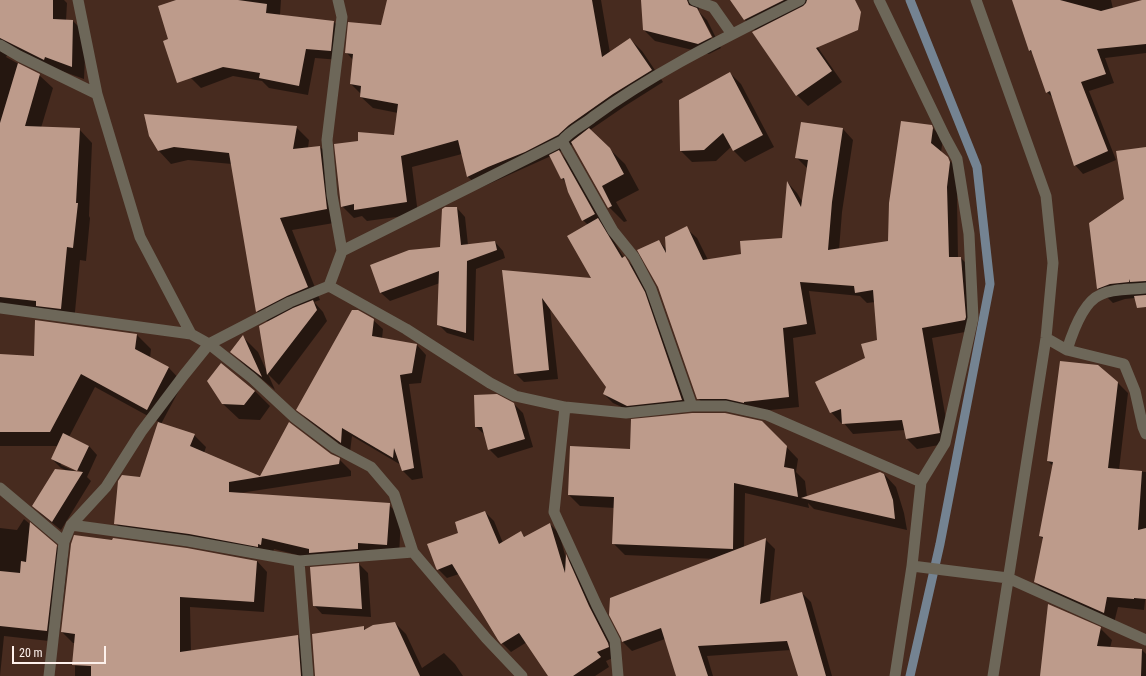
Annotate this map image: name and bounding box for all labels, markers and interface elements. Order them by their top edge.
scale bar [14,638,108,664]
text: 20 m [19,646,43,660]

